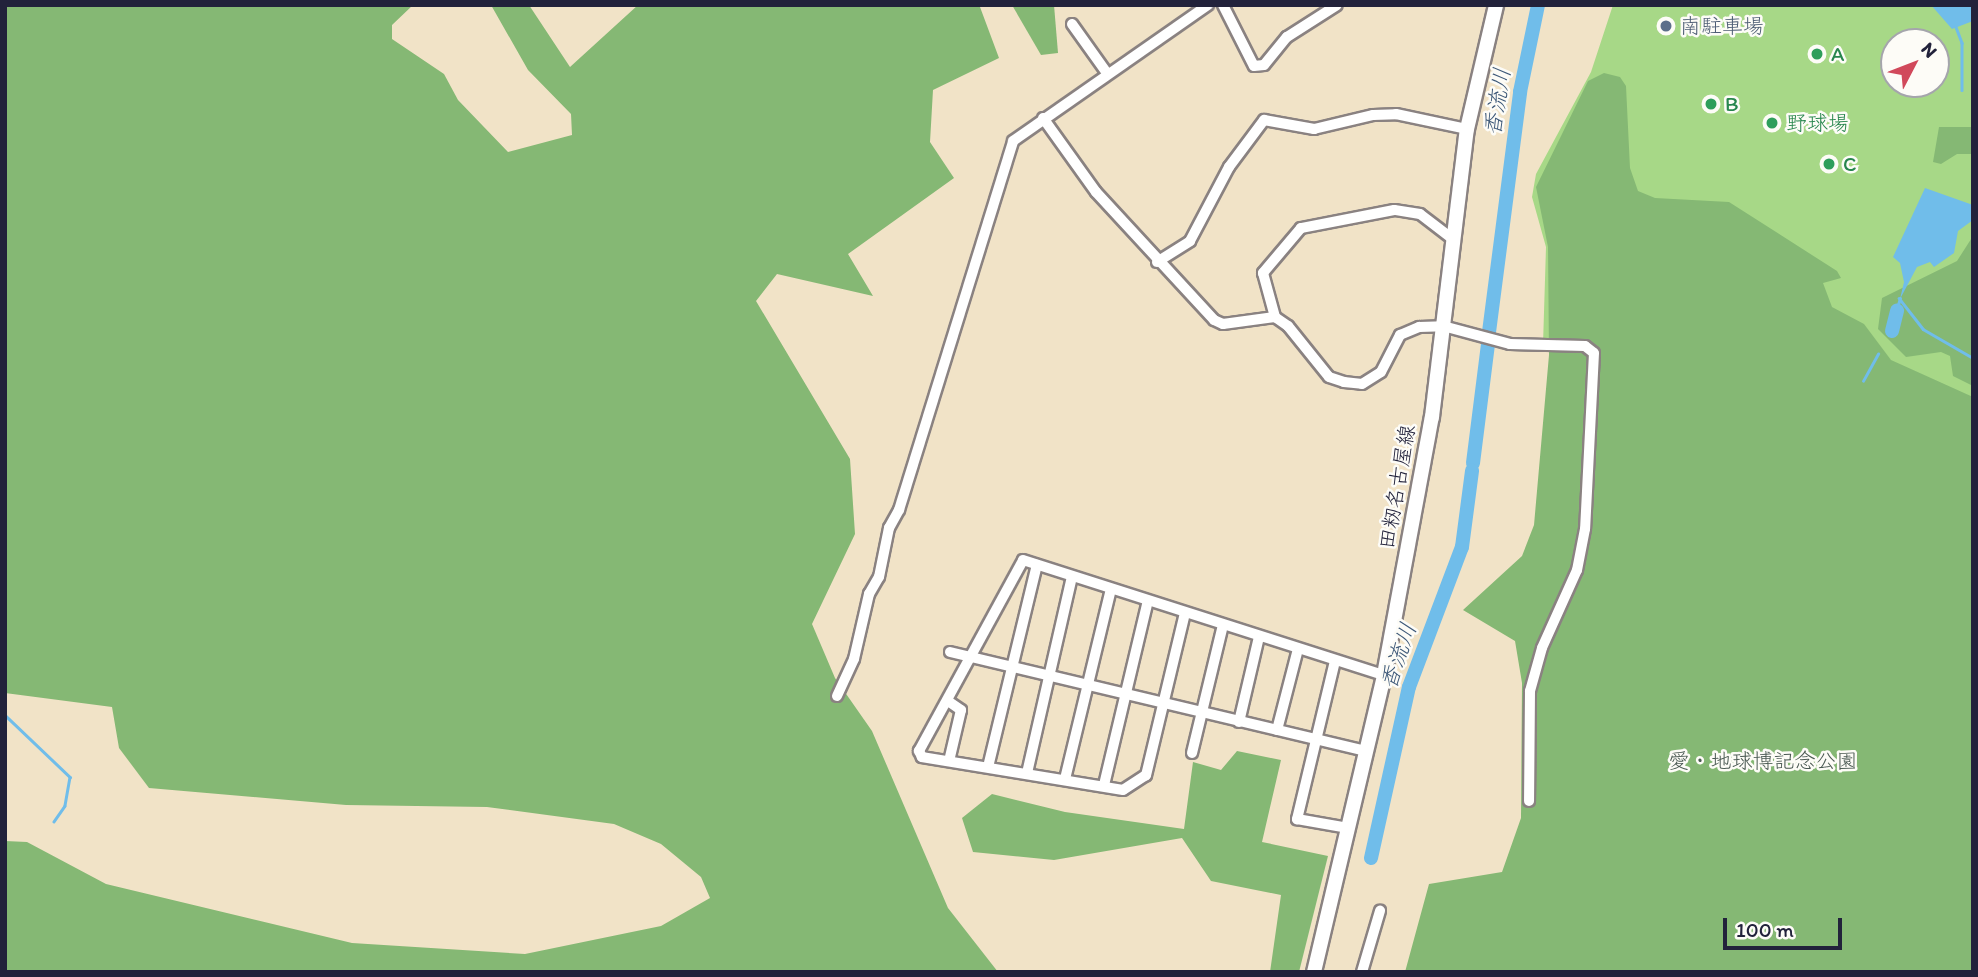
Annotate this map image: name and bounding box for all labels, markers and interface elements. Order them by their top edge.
place label: 南駐車場 [1680,13,1764,39]
marker: 南駐車場 [1658,18,1674,34]
north arrow [1880,28,1950,98]
text: N [1917,37,1942,62]
place label: A [1831,41,1844,67]
marker: A [1809,46,1825,62]
water label: 香流川 [1478,66,1516,138]
place label: B [1725,91,1739,117]
marker: B [1703,96,1719,112]
place label: 野球場 [1786,110,1849,136]
marker: 野球場 [1764,115,1780,131]
place label: C [1843,151,1857,177]
marker: C [1821,156,1837,172]
street label: 田籾名古屋線 [1374,423,1420,551]
water label: 香流川 [1374,619,1422,693]
park label: 愛・地球博記念公園 [1669,748,1857,774]
scale bar [1726,904,1845,948]
text: 100 m [1736,917,1794,942]

